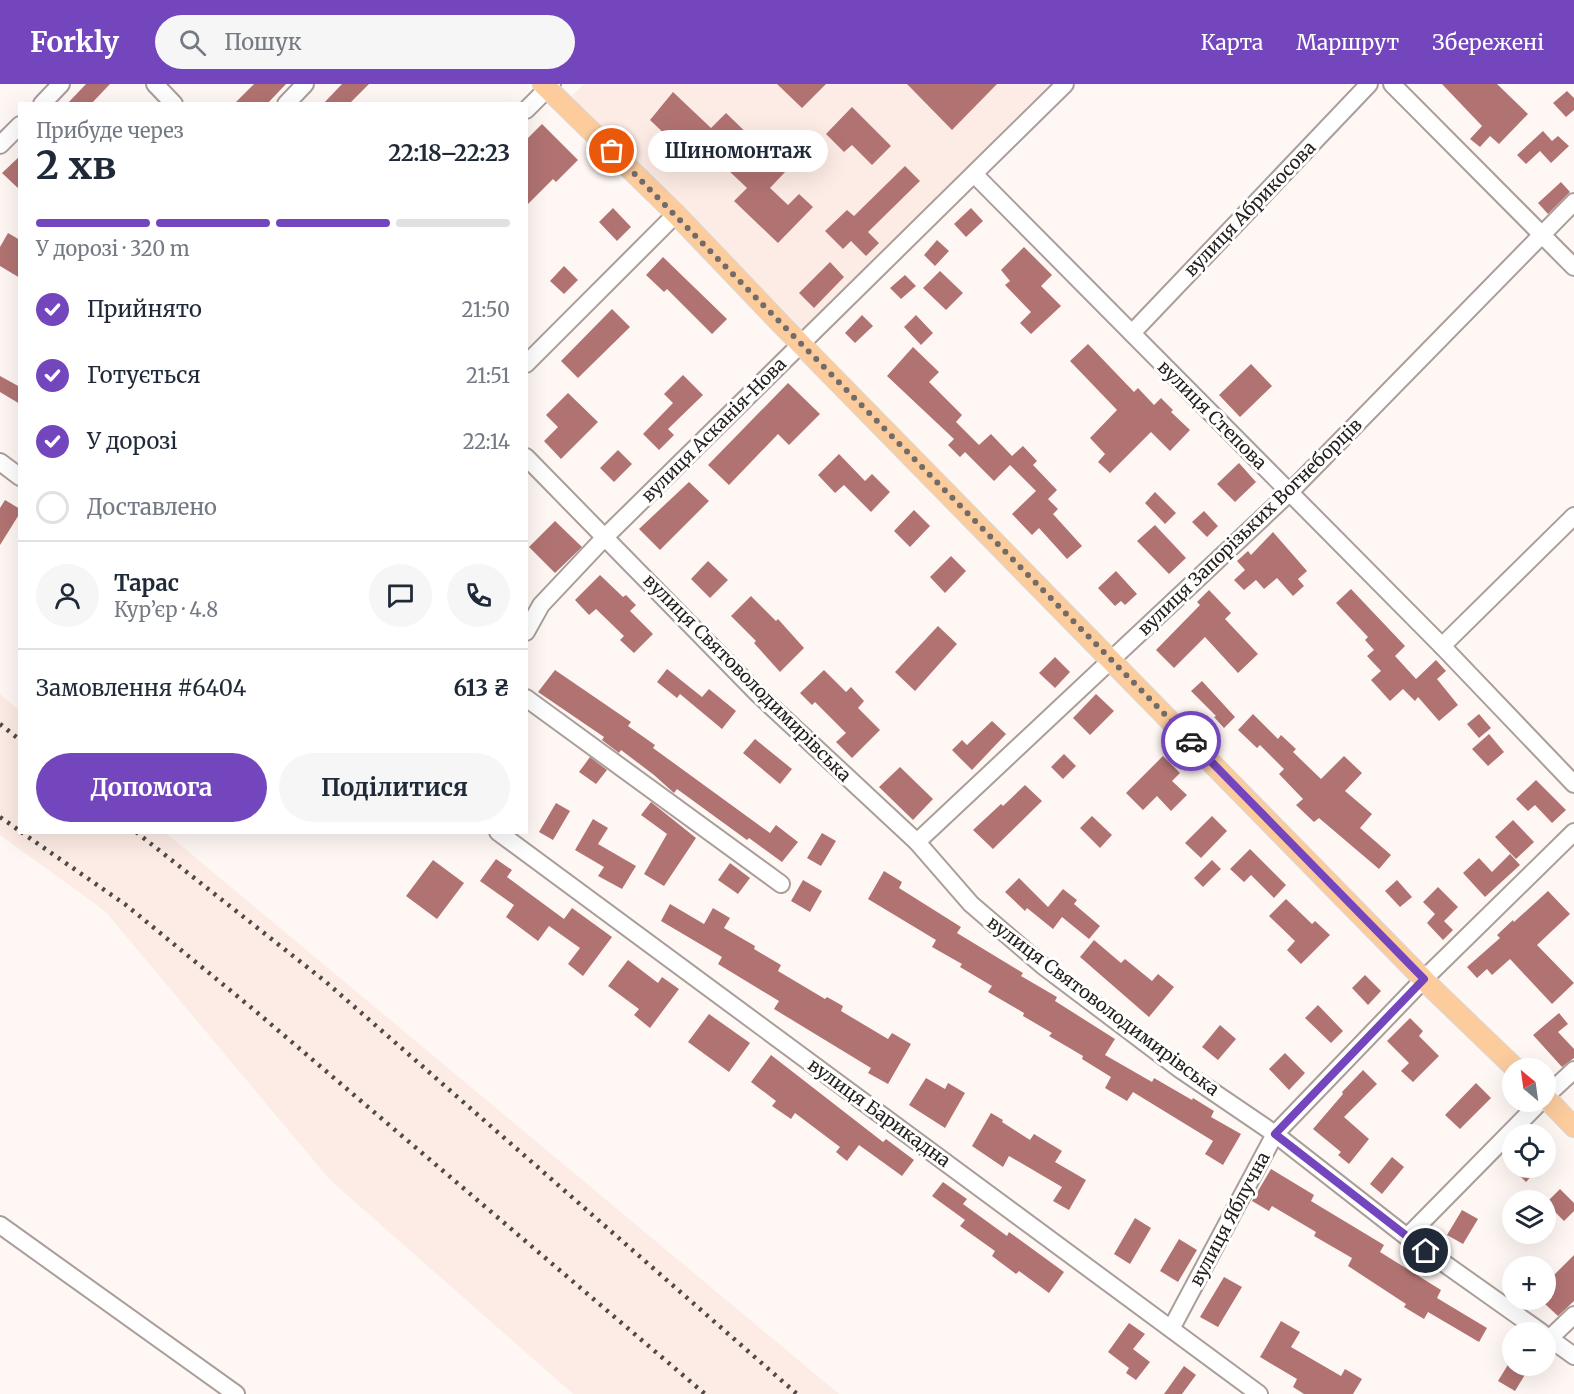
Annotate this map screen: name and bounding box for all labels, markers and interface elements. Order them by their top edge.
search box [155,15,575,69]
text: Forkly [30,24,119,60]
icon: search [176,26,209,59]
text: Пошук [224,28,302,56]
text: Карта [1201,29,1263,56]
text: Маршрут [1296,29,1399,56]
text: Збережені [1432,29,1544,56]
text: Прибуде через [36,118,184,143]
pin [586,125,637,176]
callout: Шиномонтаж [648,130,828,172]
icon: bag [595,134,628,167]
street label: вулиця Абрикосова [1179,136,1320,281]
text: Шиномонтаж [664,138,812,163]
text: 22:18–22:23 [388,139,510,167]
text: 2 хв [36,141,116,190]
text: У дорозі · 320 m [36,236,190,261]
icon: check [36,293,69,326]
text: Прийнято [87,295,202,323]
text: 21:50 [462,297,510,322]
street label: вулиця Асканія-Нова [636,352,791,507]
street label: вулиця Степова [1153,355,1272,474]
icon: check [36,359,69,392]
text: Готується [87,361,201,389]
text: 21:51 [466,363,510,388]
street label: вулиця Запорізьких Вогнеборців [1133,413,1367,640]
icon: check [36,425,69,458]
text: У дорозі [87,427,177,455]
text: 22:14 [463,429,510,454]
text: Доставлено [87,493,217,521]
button: person [36,564,99,627]
button: chat [369,564,432,627]
button: phone [447,564,510,627]
text: Тарас [114,569,179,597]
street label: вулиця Святоволодимирівська [639,569,856,787]
text: Кур’єр · 4.8 [114,597,218,622]
text: Замовлення #6404 [36,674,246,702]
text: 613 ₴ [453,674,510,702]
courier [1161,711,1221,771]
icon: car [1175,725,1208,758]
button: Допомога [36,753,267,822]
button: Поділитися [279,753,510,822]
street label: вулиця Святоволодимирівська [983,911,1224,1101]
street label: вулиця Барикадна [804,1053,955,1172]
north arrow [1502,1058,1556,1112]
map controls [1502,1058,1556,1376]
button: locate [1502,1124,1556,1178]
street label: вулиця Яблучна [1184,1147,1275,1290]
button: layers [1502,1190,1556,1244]
pin [1400,1225,1451,1276]
icon: home [1409,1234,1442,1267]
button: + [1502,1256,1556,1310]
button: − [1502,1322,1556,1376]

